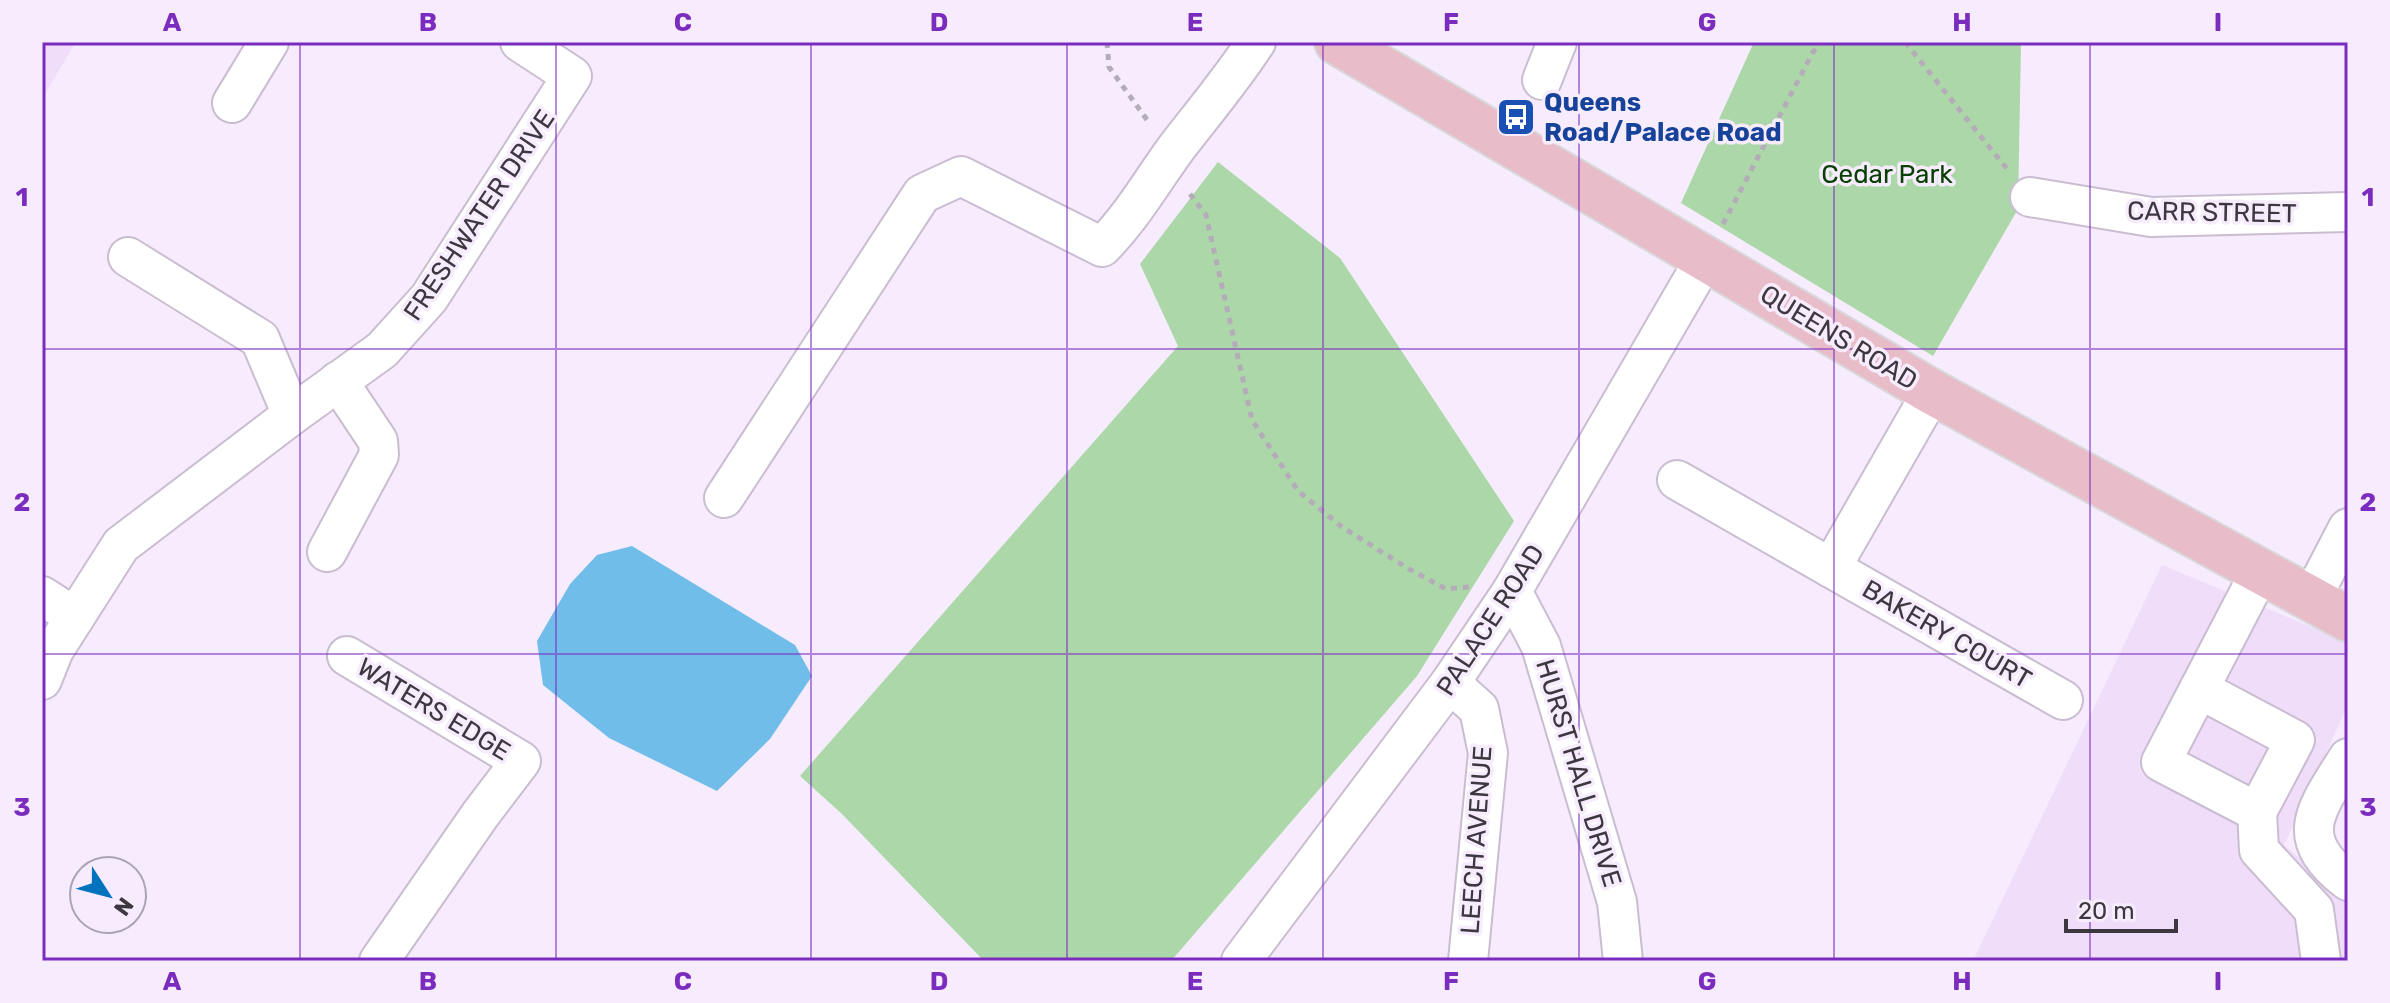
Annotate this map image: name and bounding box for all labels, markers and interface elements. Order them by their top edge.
text: A [163,7,182,38]
text: B [419,7,437,38]
text: C [674,7,692,38]
text: D [930,7,948,38]
text: E [1187,7,1203,38]
text: F [1443,7,1459,38]
text: G [1698,7,1716,38]
text: H [1952,7,1972,38]
text: I [2214,7,2222,38]
place label: Queens Road/Palace Road [1544,87,1782,148]
bus stop icon: Queens Road/Palace Road [1495,96,1537,138]
street label: FRESHWATER DRIVE [397,104,561,326]
park label: Cedar Park [1821,159,1953,190]
text: 1 [16,182,28,213]
text: 1 [2362,182,2374,213]
street label: CARR STREET [2127,196,2297,229]
street label: QUEENS ROAD [1755,278,1923,396]
text: 2 [14,487,30,518]
text: 2 [2360,487,2376,518]
street label: PALACE ROAD [1430,539,1551,702]
street label: BAKERY COURT [1857,574,2037,695]
street label: WATERS EDGE [352,652,516,767]
street label: HURST HALL DRIVE [1529,656,1628,891]
street label: LEECH AVENUE [1454,745,1499,935]
text: 3 [13,792,31,823]
text: 3 [2359,792,2377,823]
north arrow [68,855,148,935]
scale bar [2066,883,2176,933]
text: N [108,892,139,921]
text: 20 m [2078,897,2135,925]
text: A [163,966,182,997]
text: B [419,966,437,997]
text: C [674,966,692,997]
text: D [930,966,948,997]
text: E [1187,966,1203,997]
text: F [1443,966,1459,997]
text: G [1698,966,1716,997]
text: H [1952,966,1972,997]
text: I [2214,966,2222,997]

